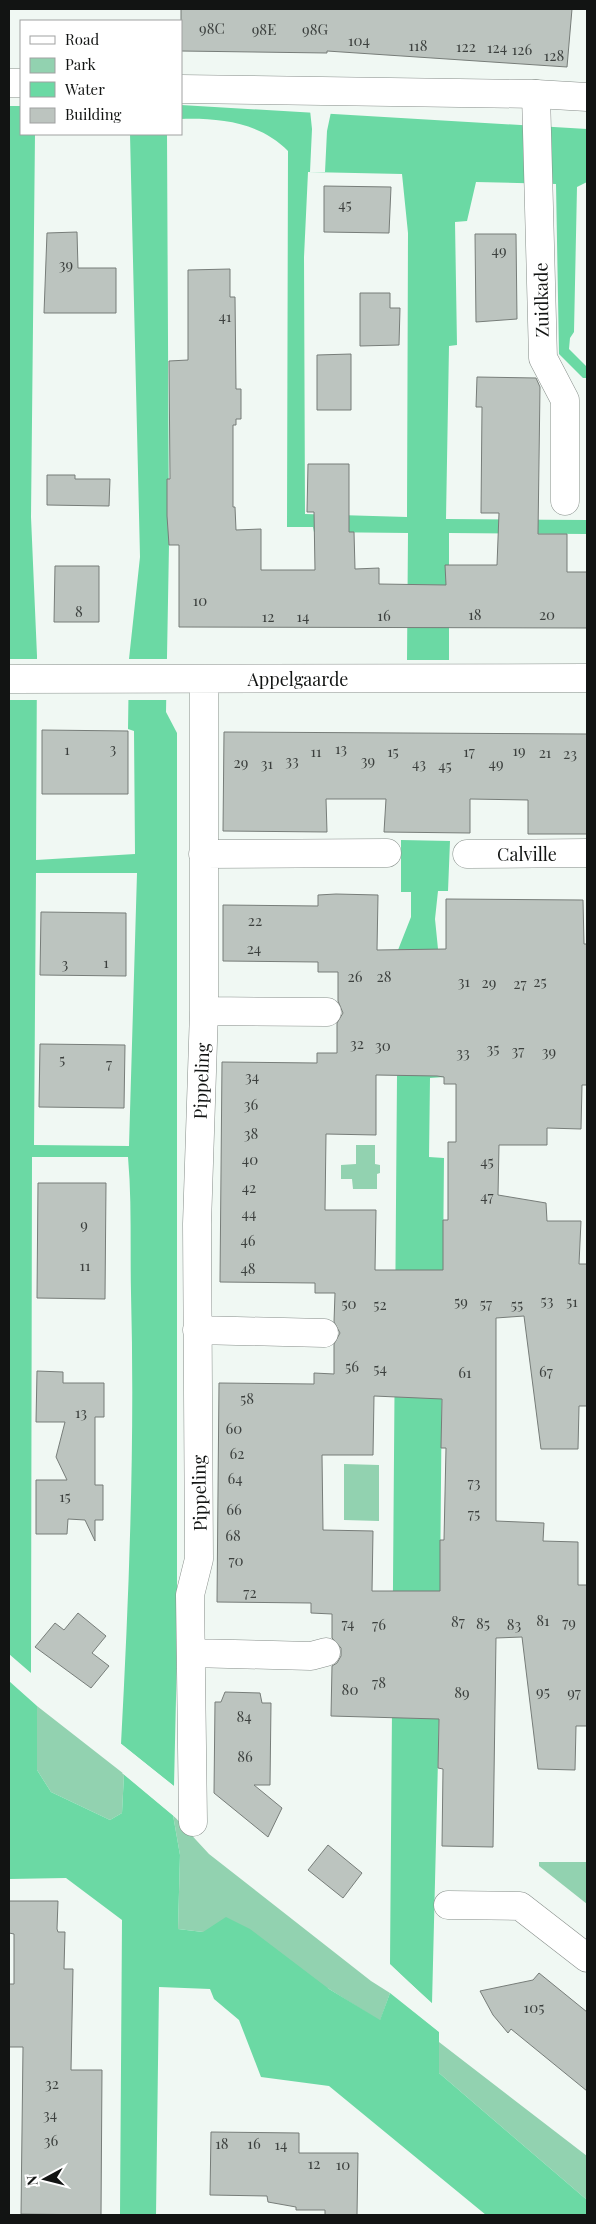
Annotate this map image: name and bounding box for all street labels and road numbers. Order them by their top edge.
street label: Zuidkade [528,262,554,338]
street label: Appelgaarde [247,667,348,691]
street label: Calville [497,842,557,866]
street label: Pippeling [188,1042,214,1120]
street label: Pippeling [186,1454,212,1531]

